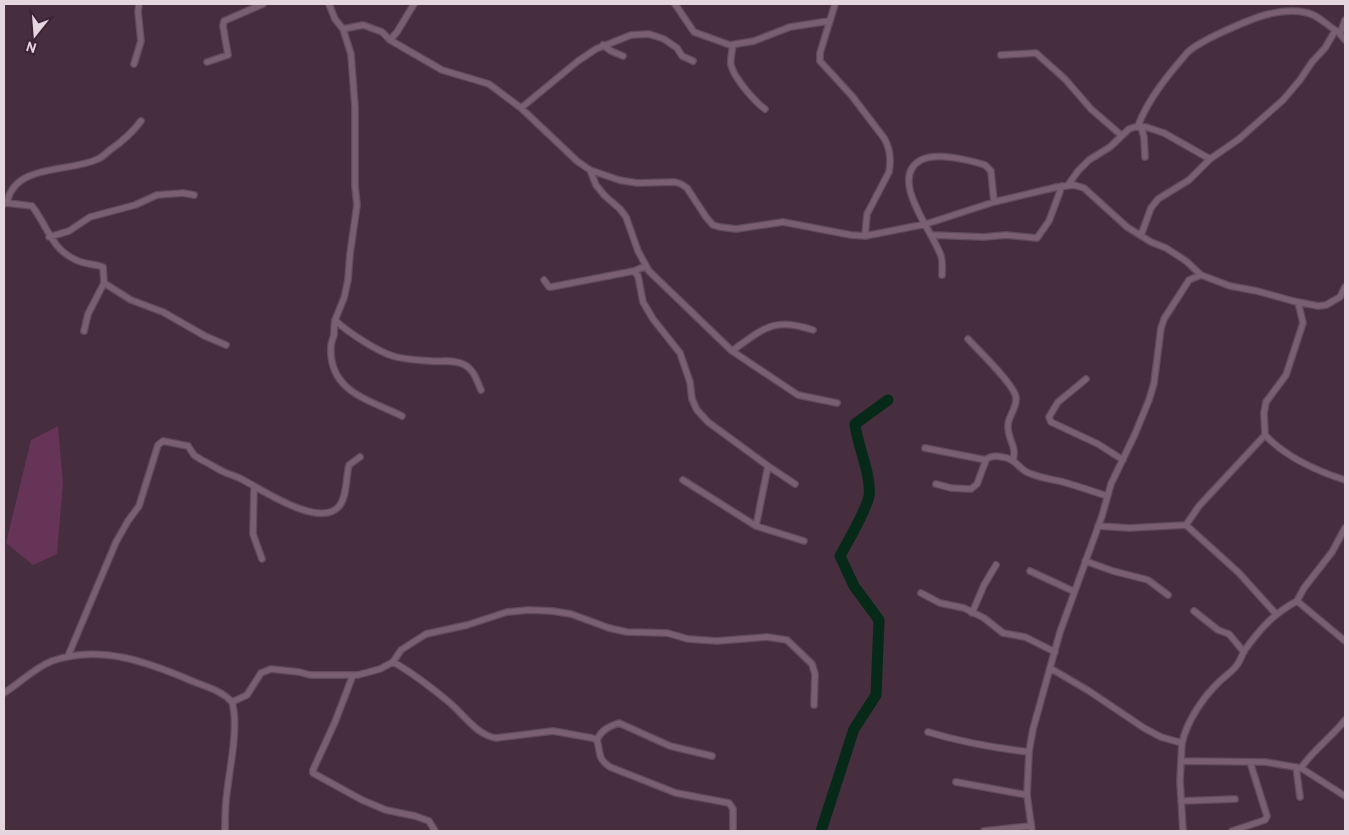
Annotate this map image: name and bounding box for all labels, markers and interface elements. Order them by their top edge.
north arrow [10,10,60,60]
text: N [24,36,39,56]

